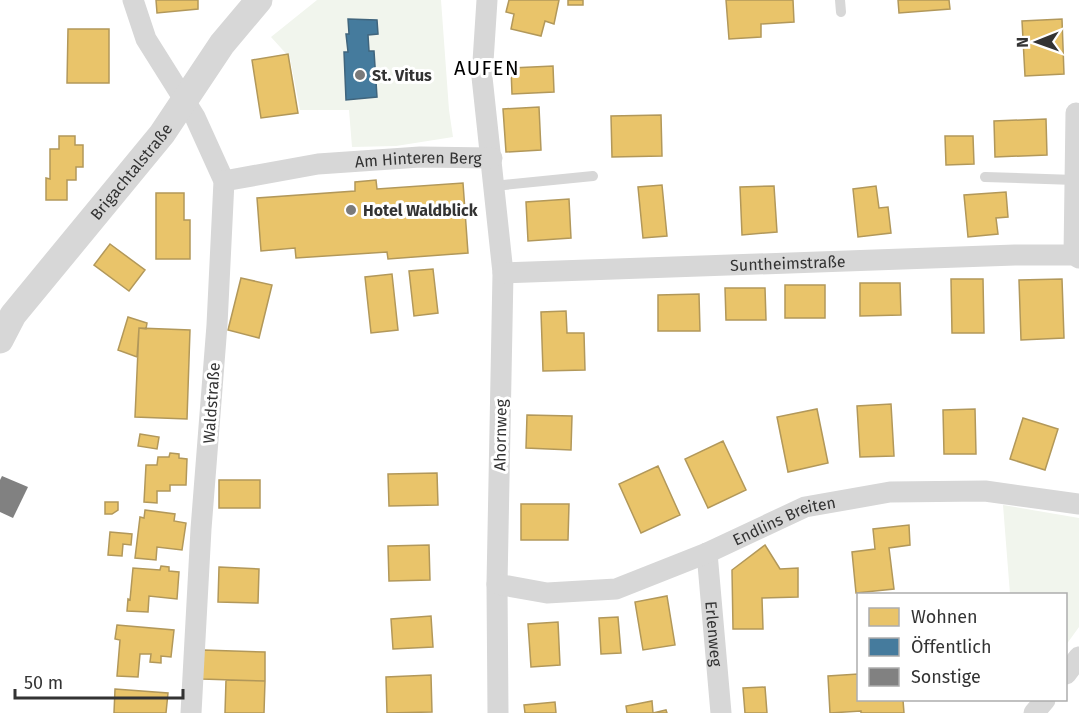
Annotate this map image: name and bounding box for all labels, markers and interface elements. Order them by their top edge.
north arrow [1007,12,1067,72]
text: N [1013,37,1032,48]
district label: AUFEN [454,56,520,80]
place label: St. Vitus [372,66,432,85]
marker: St. Vitus [353,68,367,82]
street label: Brigachtalstraße [86,120,176,224]
street label: Am Hinteren Berg [354,148,483,171]
place label: Hotel Waldblick [363,201,478,220]
marker: Hotel Waldblick [344,203,358,217]
street label: Suntheimstraße [730,252,846,275]
street label: Waldstraße [199,362,224,444]
street label: Ahornweg [490,398,511,471]
street label: Endlins Breiten [730,493,837,550]
legend [857,593,1067,701]
street label: Erlenweg [701,600,726,668]
text: Wohnen [911,606,978,628]
text: Öffentlich [911,636,992,658]
scale bar [15,662,183,700]
text: Sonstige [911,666,981,688]
text: 50 m [24,672,63,694]

